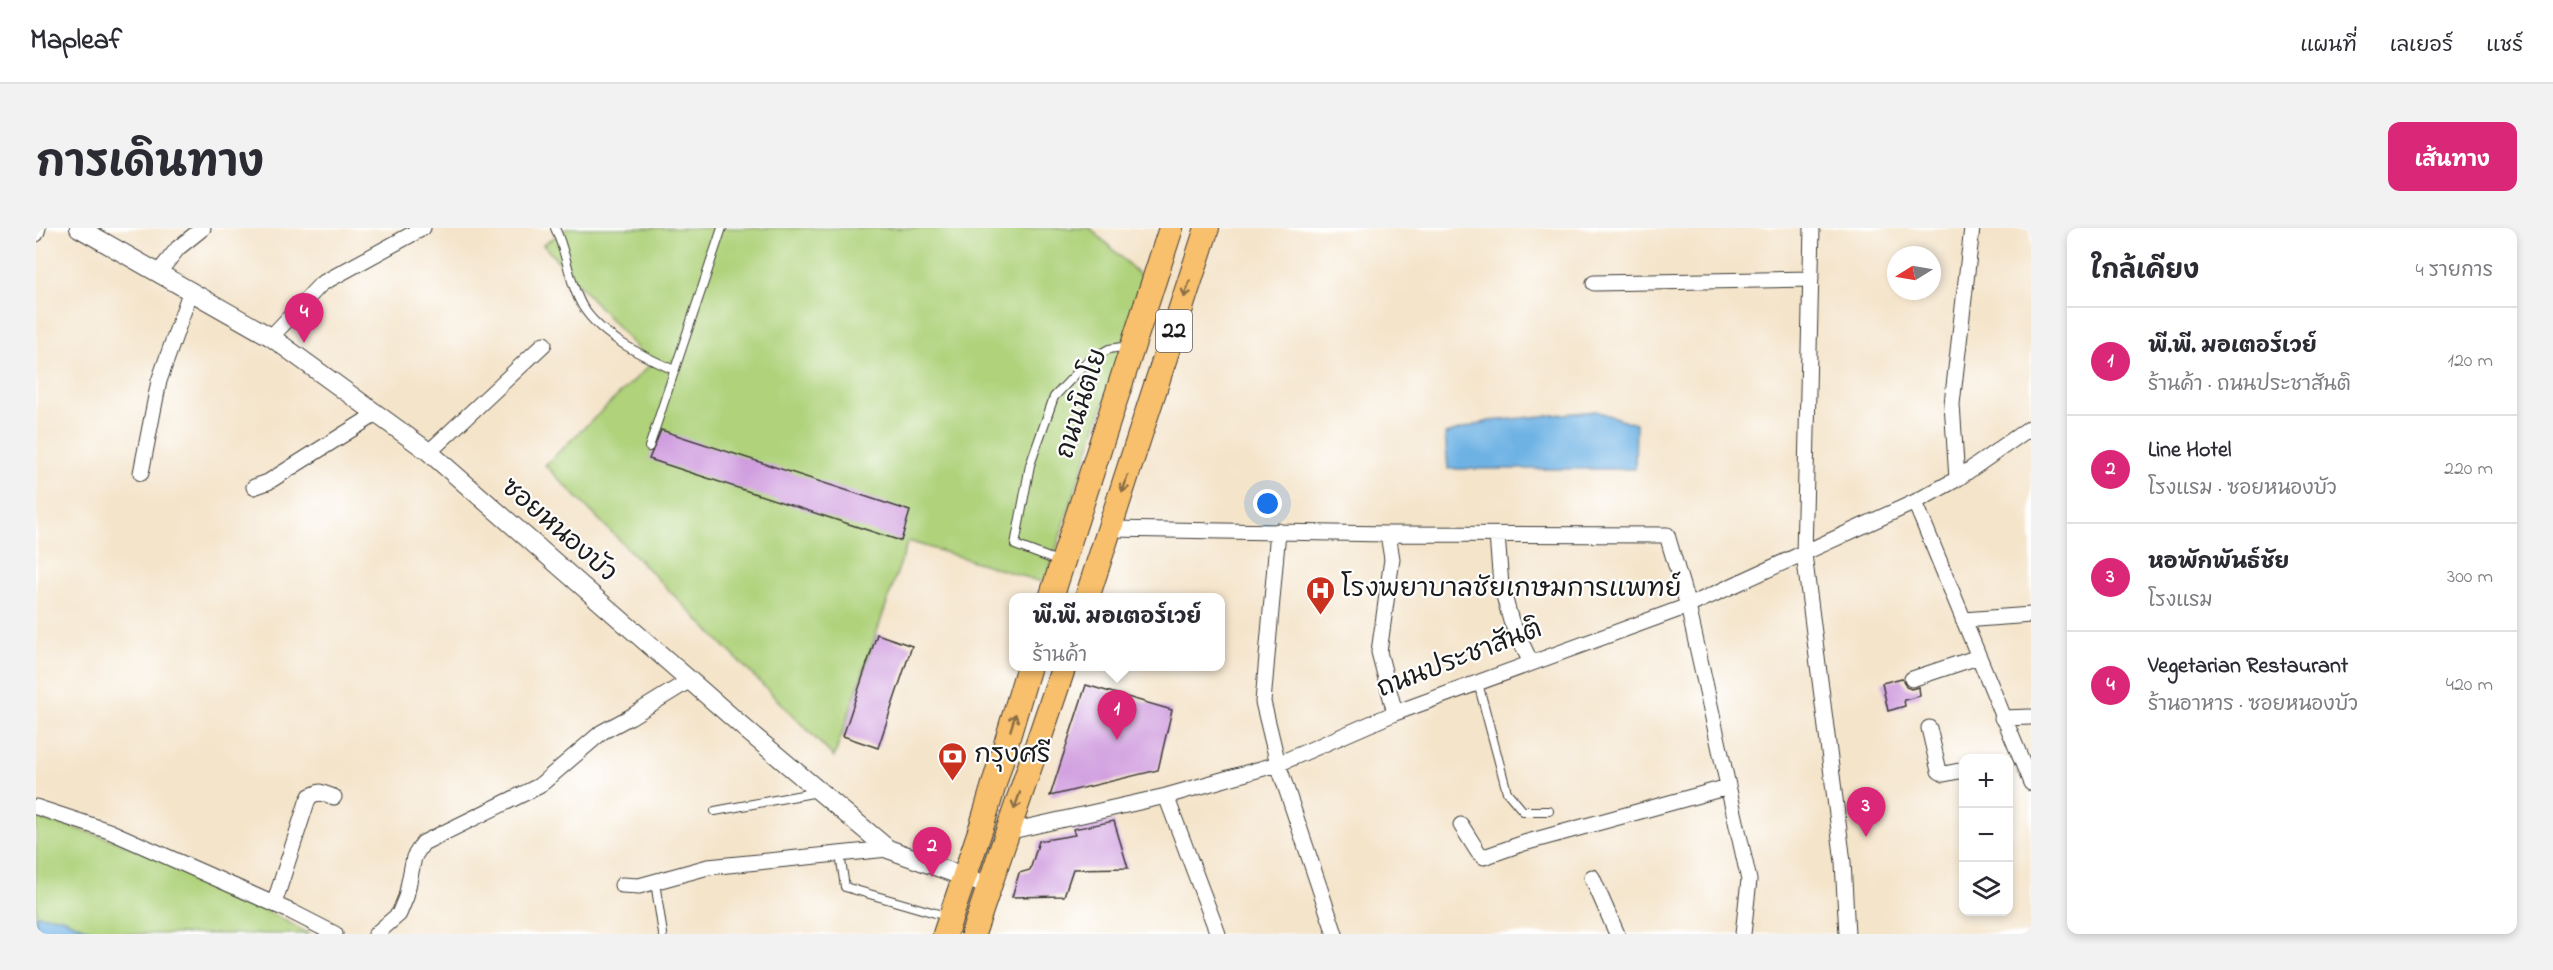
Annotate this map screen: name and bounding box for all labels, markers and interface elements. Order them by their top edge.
text: Mapleaf [30,21,122,62]
text: แผนที่ [2300,31,2357,61]
text: เลเยอร์ [2390,31,2453,61]
text: แชร์ [2486,31,2523,61]
button: เส้นทาง [2388,122,2517,191]
text: การเดินทาง [36,134,264,195]
north arrow [1887,246,1941,300]
text: ใกล้เคียง [2091,253,2199,291]
text: 4 รายการ [2416,257,2493,286]
one-way arrow [1181,279,1192,298]
pin: 4 [284,294,324,343]
road number: 22 [1156,310,1192,352]
text: พี.พี. มอเตอร์เวย์ [2148,331,2317,363]
street label: ถนนนิตโย [1047,344,1119,464]
text: 1 [2107,347,2114,376]
text: 120 m [2448,347,2493,376]
text: ร้านค้า · ถนนประชาสันติ [2148,371,2351,400]
text: Line Hotel [2148,435,2231,467]
text: 2 [2106,455,2115,484]
text: 220 m [2444,455,2493,484]
street label: ซอยหนองบัว [492,470,624,592]
one-way arrow [1119,474,1130,493]
text: โรงแรม · ซอยหนองบัว [2148,475,2337,504]
your location [1253,489,1282,518]
text: หอพักพันธ์ชัย [2148,547,2289,579]
text: 3 [2106,563,2115,592]
text: 300 m [2447,563,2493,592]
place label: โรงพยาบาลชัยเกษมการแพทย์ [1341,571,1682,609]
hospital icon: โรงพยาบาลชัยเกษมการแพทย์ [1304,574,1336,616]
text: โรงแรม [2148,587,2213,616]
popup [1009,593,1225,671]
text: พี.พี. มอเตอร์เวย์ [1033,602,1201,634]
street label: ถนนประชาสันติ [1372,611,1548,709]
text: ร้านค้า [1033,642,1087,671]
text: Vegetarian Restaurant [2148,651,2348,683]
text: 4 [2106,671,2115,700]
text: 420 m [2446,671,2493,700]
pin: 1 [1098,690,1136,740]
text: ร้านอาหาร · ซอยหนองบัว [2148,691,2358,720]
one-way arrow [1008,713,1019,732]
place label: กรุงศรี [974,737,1050,775]
bank icon: กรุงศรี [937,740,969,782]
map controls [1959,754,2013,916]
button: + [1959,754,2013,808]
pin: 3 [1846,788,1886,837]
one-way arrow [1011,791,1022,810]
button: − [1959,808,2013,862]
pin: 2 [912,828,952,877]
button: layers [1959,862,2013,916]

